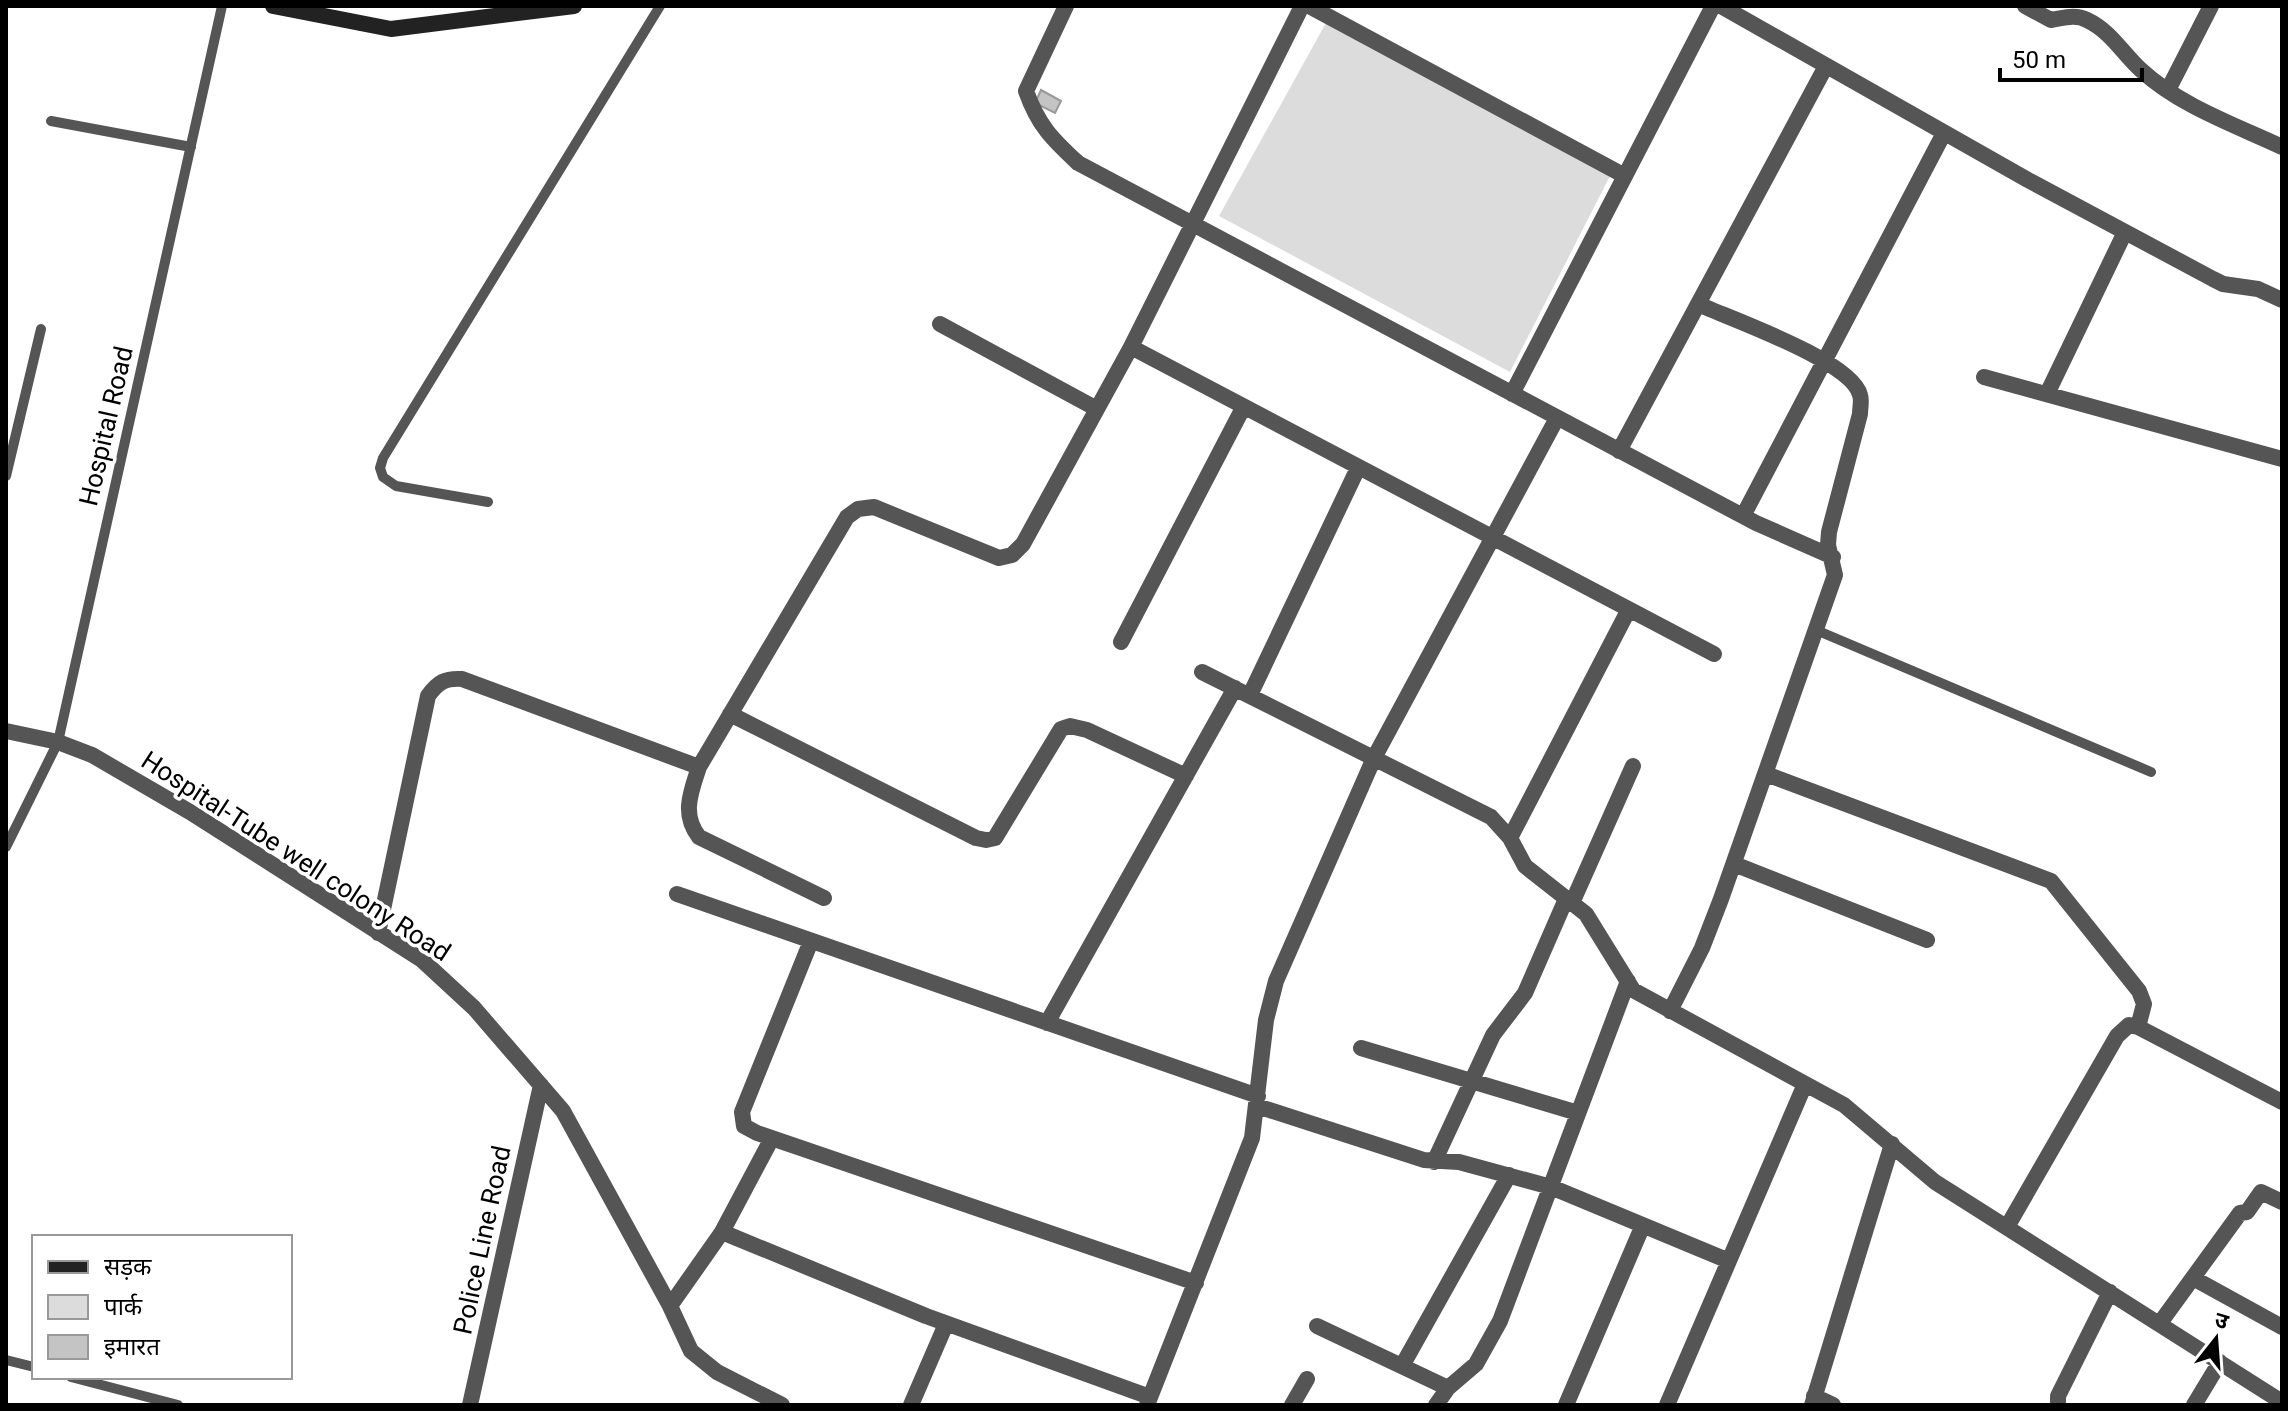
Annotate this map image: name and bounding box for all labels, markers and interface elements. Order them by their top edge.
scale bar [2000,32,2142,82]
text: 50 m [2012,46,2066,74]
street label: Hospital Road [73,343,139,509]
street label: Hospital-Tube well colony Road [136,745,456,967]
street label: Police Line Road [447,1143,517,1337]
legend [32,1235,292,1379]
text: सड़क [104,1253,152,1281]
text: पार्क [104,1293,143,1321]
north arrow [2176,1299,2256,1379]
text: उ [2212,1307,2233,1335]
text: इमारत [104,1333,161,1361]

